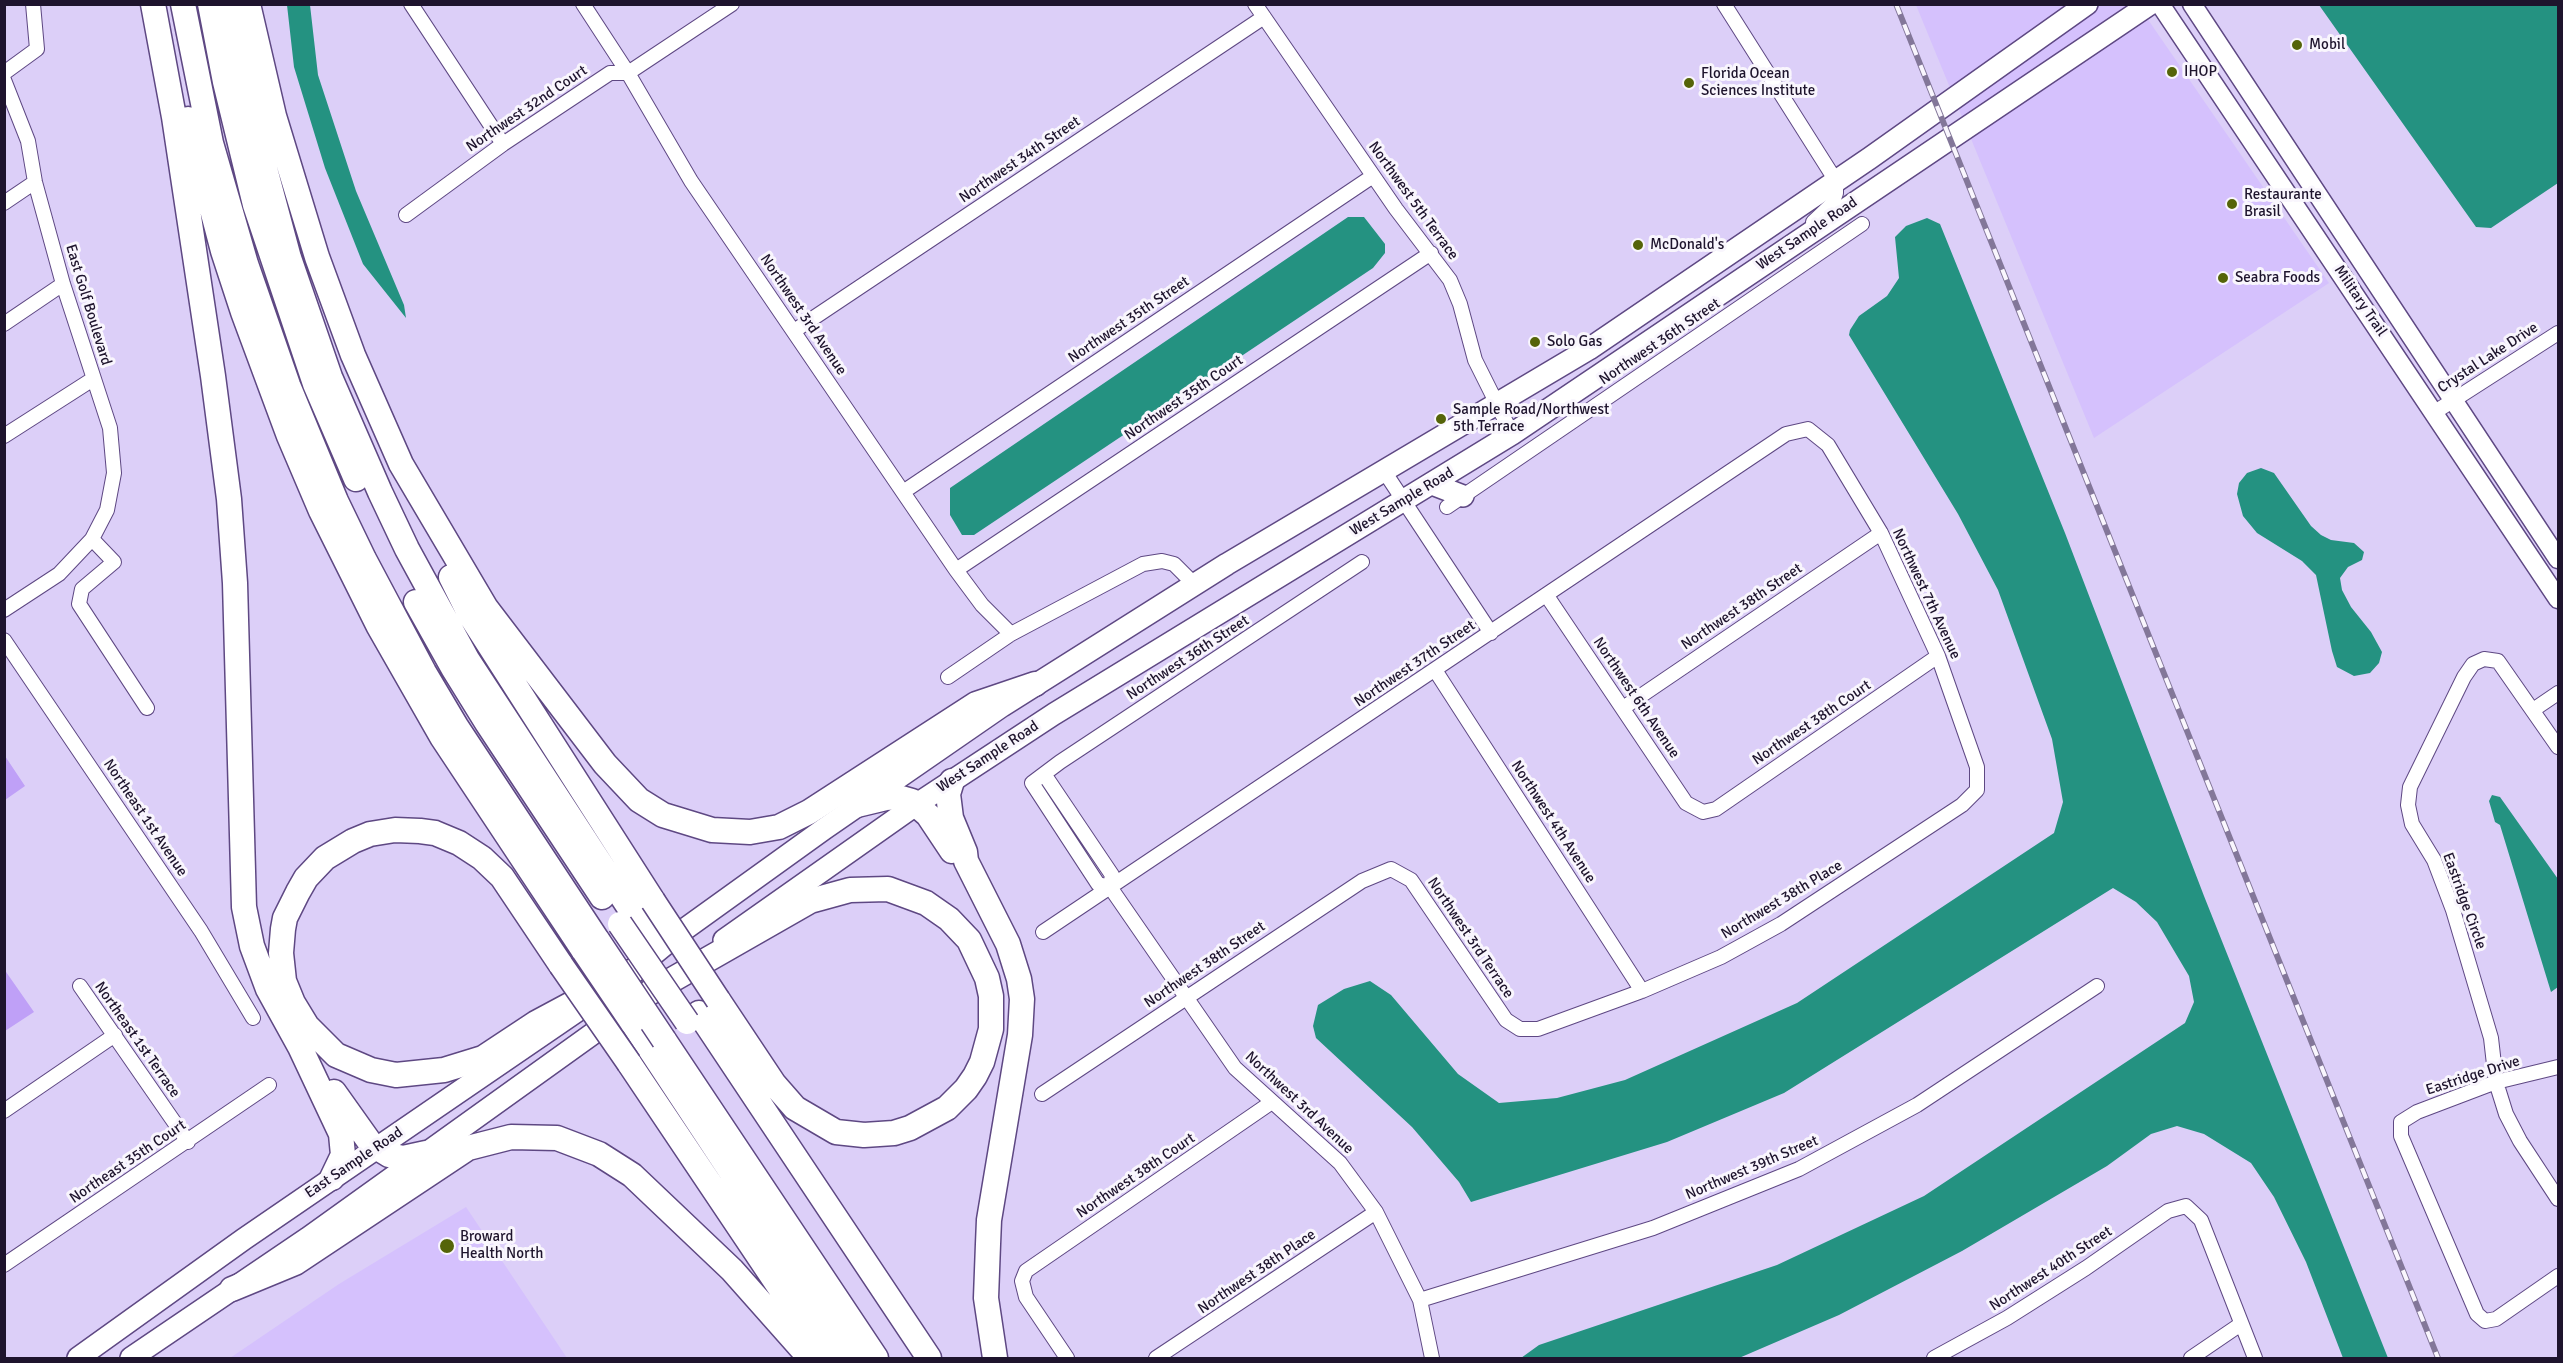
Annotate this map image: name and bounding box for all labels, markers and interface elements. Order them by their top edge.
place label: Mobil [2309,36,2345,54]
marker: Mobil [2290,38,2304,52]
street label: Northwest 32nd Court [463,62,591,156]
place label: IHOP [2184,63,2217,81]
place label: Florida Ocean Sciences Institute [1701,65,1815,100]
marker: IHOP [2165,65,2179,79]
marker: Florida Ocean Sciences Institute [1682,76,1696,90]
street label: Northwest 34th Street [956,113,1084,207]
street label: Northwest 5th Terrace [1364,138,1462,264]
place label: Restaurante Brasil [2244,186,2322,221]
street label: West Sample Road [1753,194,1861,274]
marker: Restaurante Brasil [2225,197,2239,211]
place label: McDonald's [1650,236,1724,254]
marker: McDonald's [1631,238,1645,252]
street label: East Golf Boulevard [61,242,115,368]
street label: Northwest 3rd Avenue [756,251,850,379]
street label: Military Trail [2330,262,2390,340]
place label: Seabra Foods [2235,269,2320,287]
marker: Seabra Foods [2216,271,2230,285]
street label: Northwest 35th Street [1065,273,1193,367]
street label: Northwest 36th Street [1596,295,1724,389]
street label: Crystal Lake Drive [2434,319,2542,397]
place label: Solo Gas [1547,333,1602,351]
marker: Solo Gas [1528,335,1542,349]
street label: Northwest 35th Court [1121,352,1247,444]
place label: Sample Road/Northwest 5th Terrace [1453,401,1609,436]
marker: Sample Road/Northwest 5th Terrace [1434,412,1448,426]
street label: West Sample Road [1347,464,1457,540]
street label: Northwest 7th Avenue [1888,526,1964,662]
street label: Northwest 38th Street [1678,560,1806,654]
street label: Northwest 36th Street [1123,612,1253,704]
street label: Northwest 37th Street [1351,617,1479,711]
street label: Northwest 6th Avenue [1589,634,1683,762]
street label: Northwest 38th Court [1749,677,1875,769]
street label: West Sample Road [934,717,1042,797]
street label: Northeast 1st Avenue [99,756,191,880]
street label: Northwest 4th Avenue [1507,758,1599,886]
street label: Eastridge Circle [2438,850,2490,952]
street label: Northwest 38th Place [1718,857,1846,943]
street label: Northwest 3rd Terrace [1423,874,1517,1002]
street label: Northwest 38th Street [1141,918,1269,1012]
street label: Northeast 1st Terrace [90,979,184,1101]
street label: Northwest 3rd Avenue [1241,1048,1357,1158]
street label: Eastridge Drive [2424,1052,2522,1100]
street label: Northeast 35th Court [66,1116,190,1208]
street label: East Sample Road [302,1124,406,1202]
street label: Northwest 38th Court [1073,1130,1199,1222]
street label: Northwest 39th Street [1683,1132,1821,1204]
street label: Northwest 40th Street [1986,1223,2116,1315]
street label: Northwest 38th Place [1195,1226,1319,1318]
place label: Broward Health North [460,1228,543,1263]
marker: Broward Health North [438,1237,456,1255]

